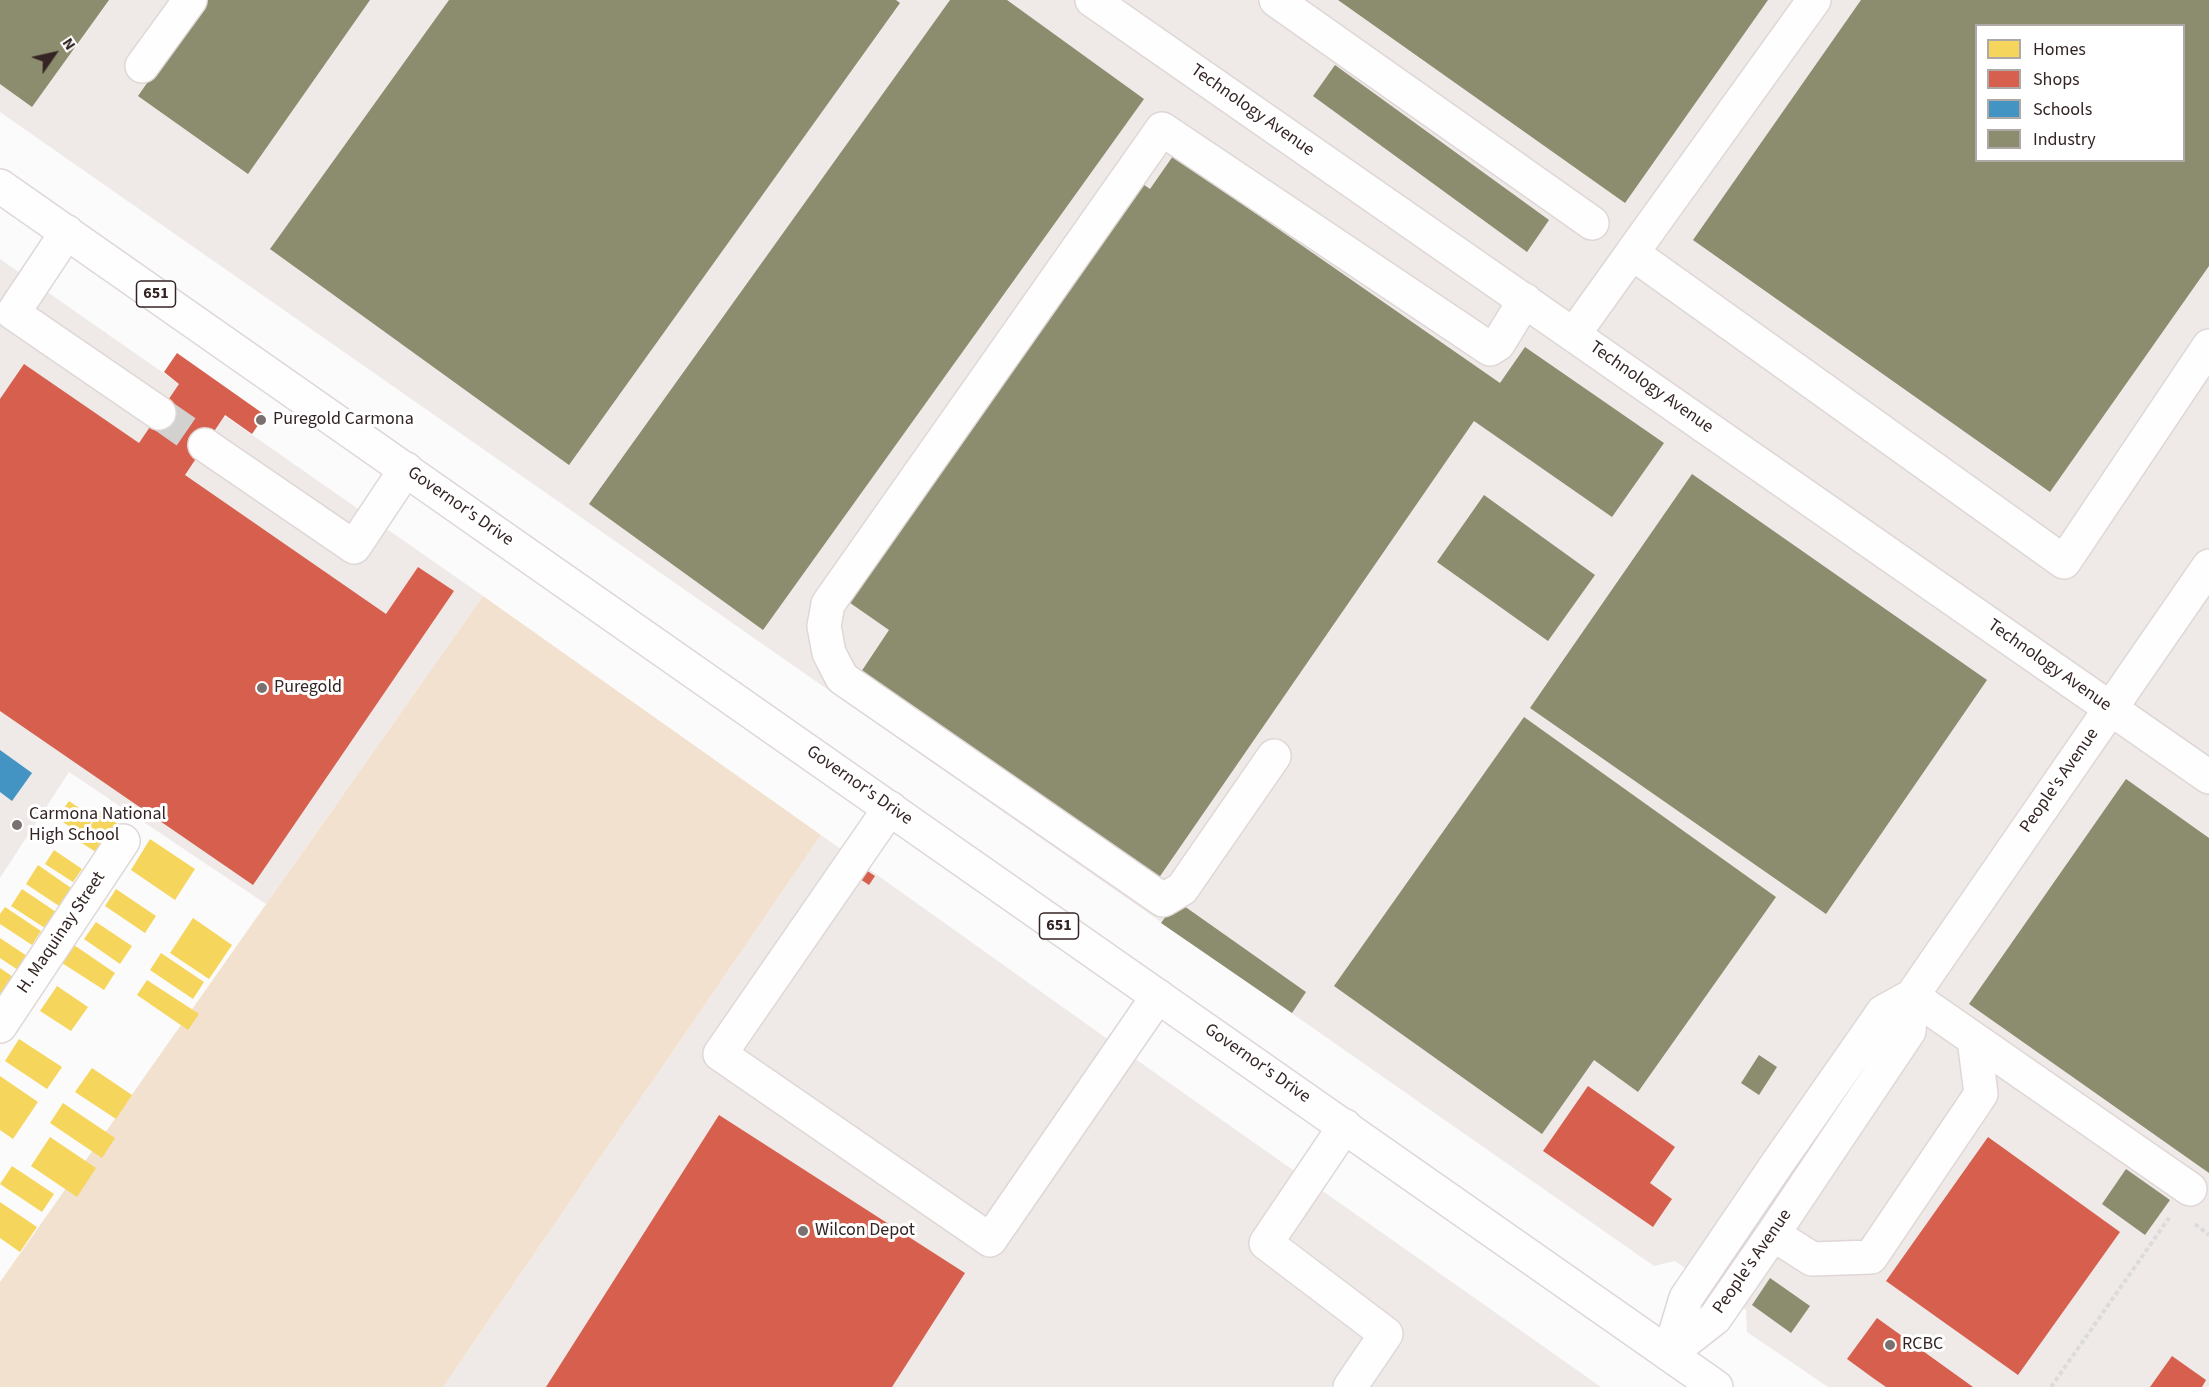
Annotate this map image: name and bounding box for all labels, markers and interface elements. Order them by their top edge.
north arrow [24,24,84,84]
legend [1975,24,2185,162]
text: N [57,33,81,54]
text: Homes [2033,37,2086,62]
street label: Technology Avenue [1186,60,1318,162]
text: Shops [2033,67,2080,92]
text: Schools [2033,97,2092,122]
text: Industry [2033,127,2096,152]
road number: 651 [136,281,176,307]
street label: Technology Avenue [1585,337,1717,439]
place label: Puregold Carmona [273,409,414,431]
marker: Puregold Carmona [254,413,268,427]
street label: Governor's Drive [403,462,517,552]
street label: Technology Avenue [1983,615,2115,717]
place label: Puregold [274,677,342,699]
marker: Puregold [255,681,269,695]
street label: People's Avenue [2016,725,2104,837]
street label: Governor's Drive [802,741,916,831]
place label: Carmona National High School [29,804,166,846]
marker: Carmona National High School [10,818,24,832]
street label: H. Maquinay Street [13,868,111,998]
road number: 651 [1040,913,1078,939]
street label: Governor's Drive [1200,1019,1314,1109]
street label: People's Avenue [1709,1206,1797,1318]
place label: Wilcon Depot [815,1220,915,1242]
marker: Wilcon Depot [796,1224,810,1238]
place label: RCBC [1902,1334,1943,1356]
marker: RCBC [1883,1338,1897,1352]

